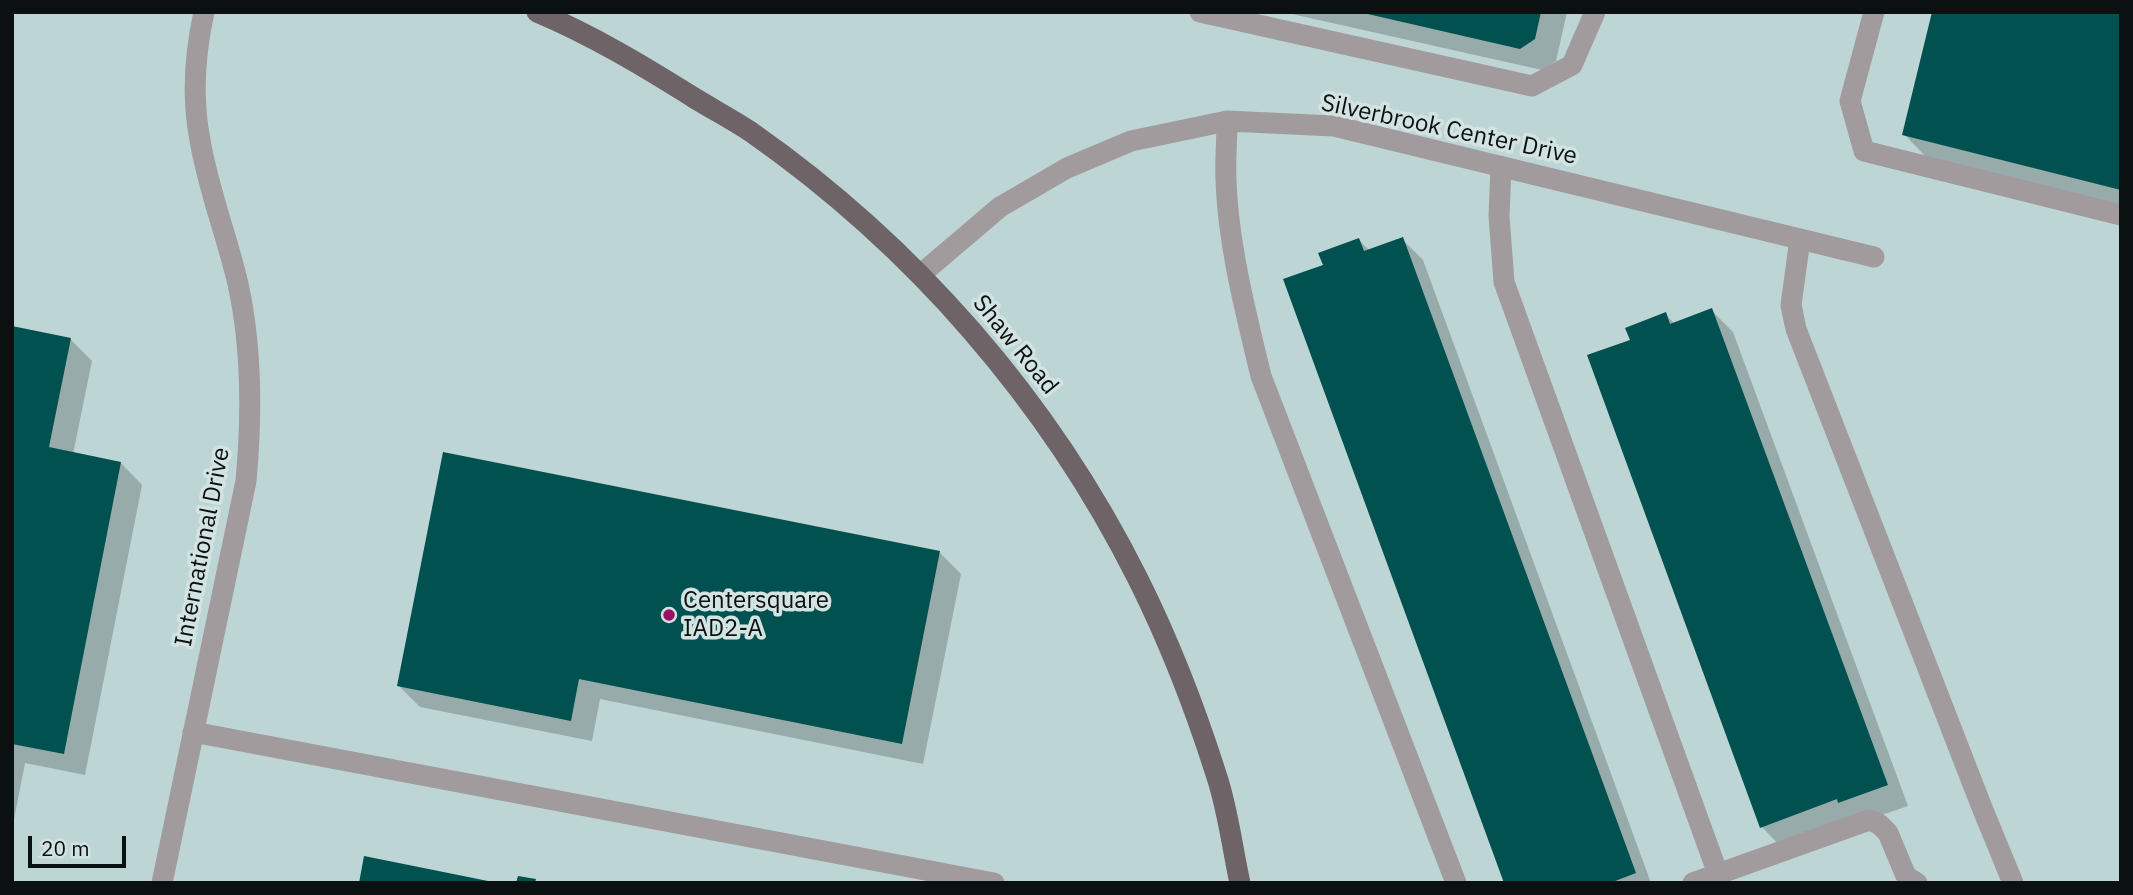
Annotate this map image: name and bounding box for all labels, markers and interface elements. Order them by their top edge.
street label: Silverbrook Center Drive [1318,89,1580,171]
street label: Shaw Road [966,289,1064,401]
street label: International Drive [170,445,236,649]
place label: Centersquare IAD2-A [683,587,829,643]
marker: Centersquare IAD2-A [661,607,677,623]
scale bar [32,822,130,866]
text: 20 m [41,834,90,862]

